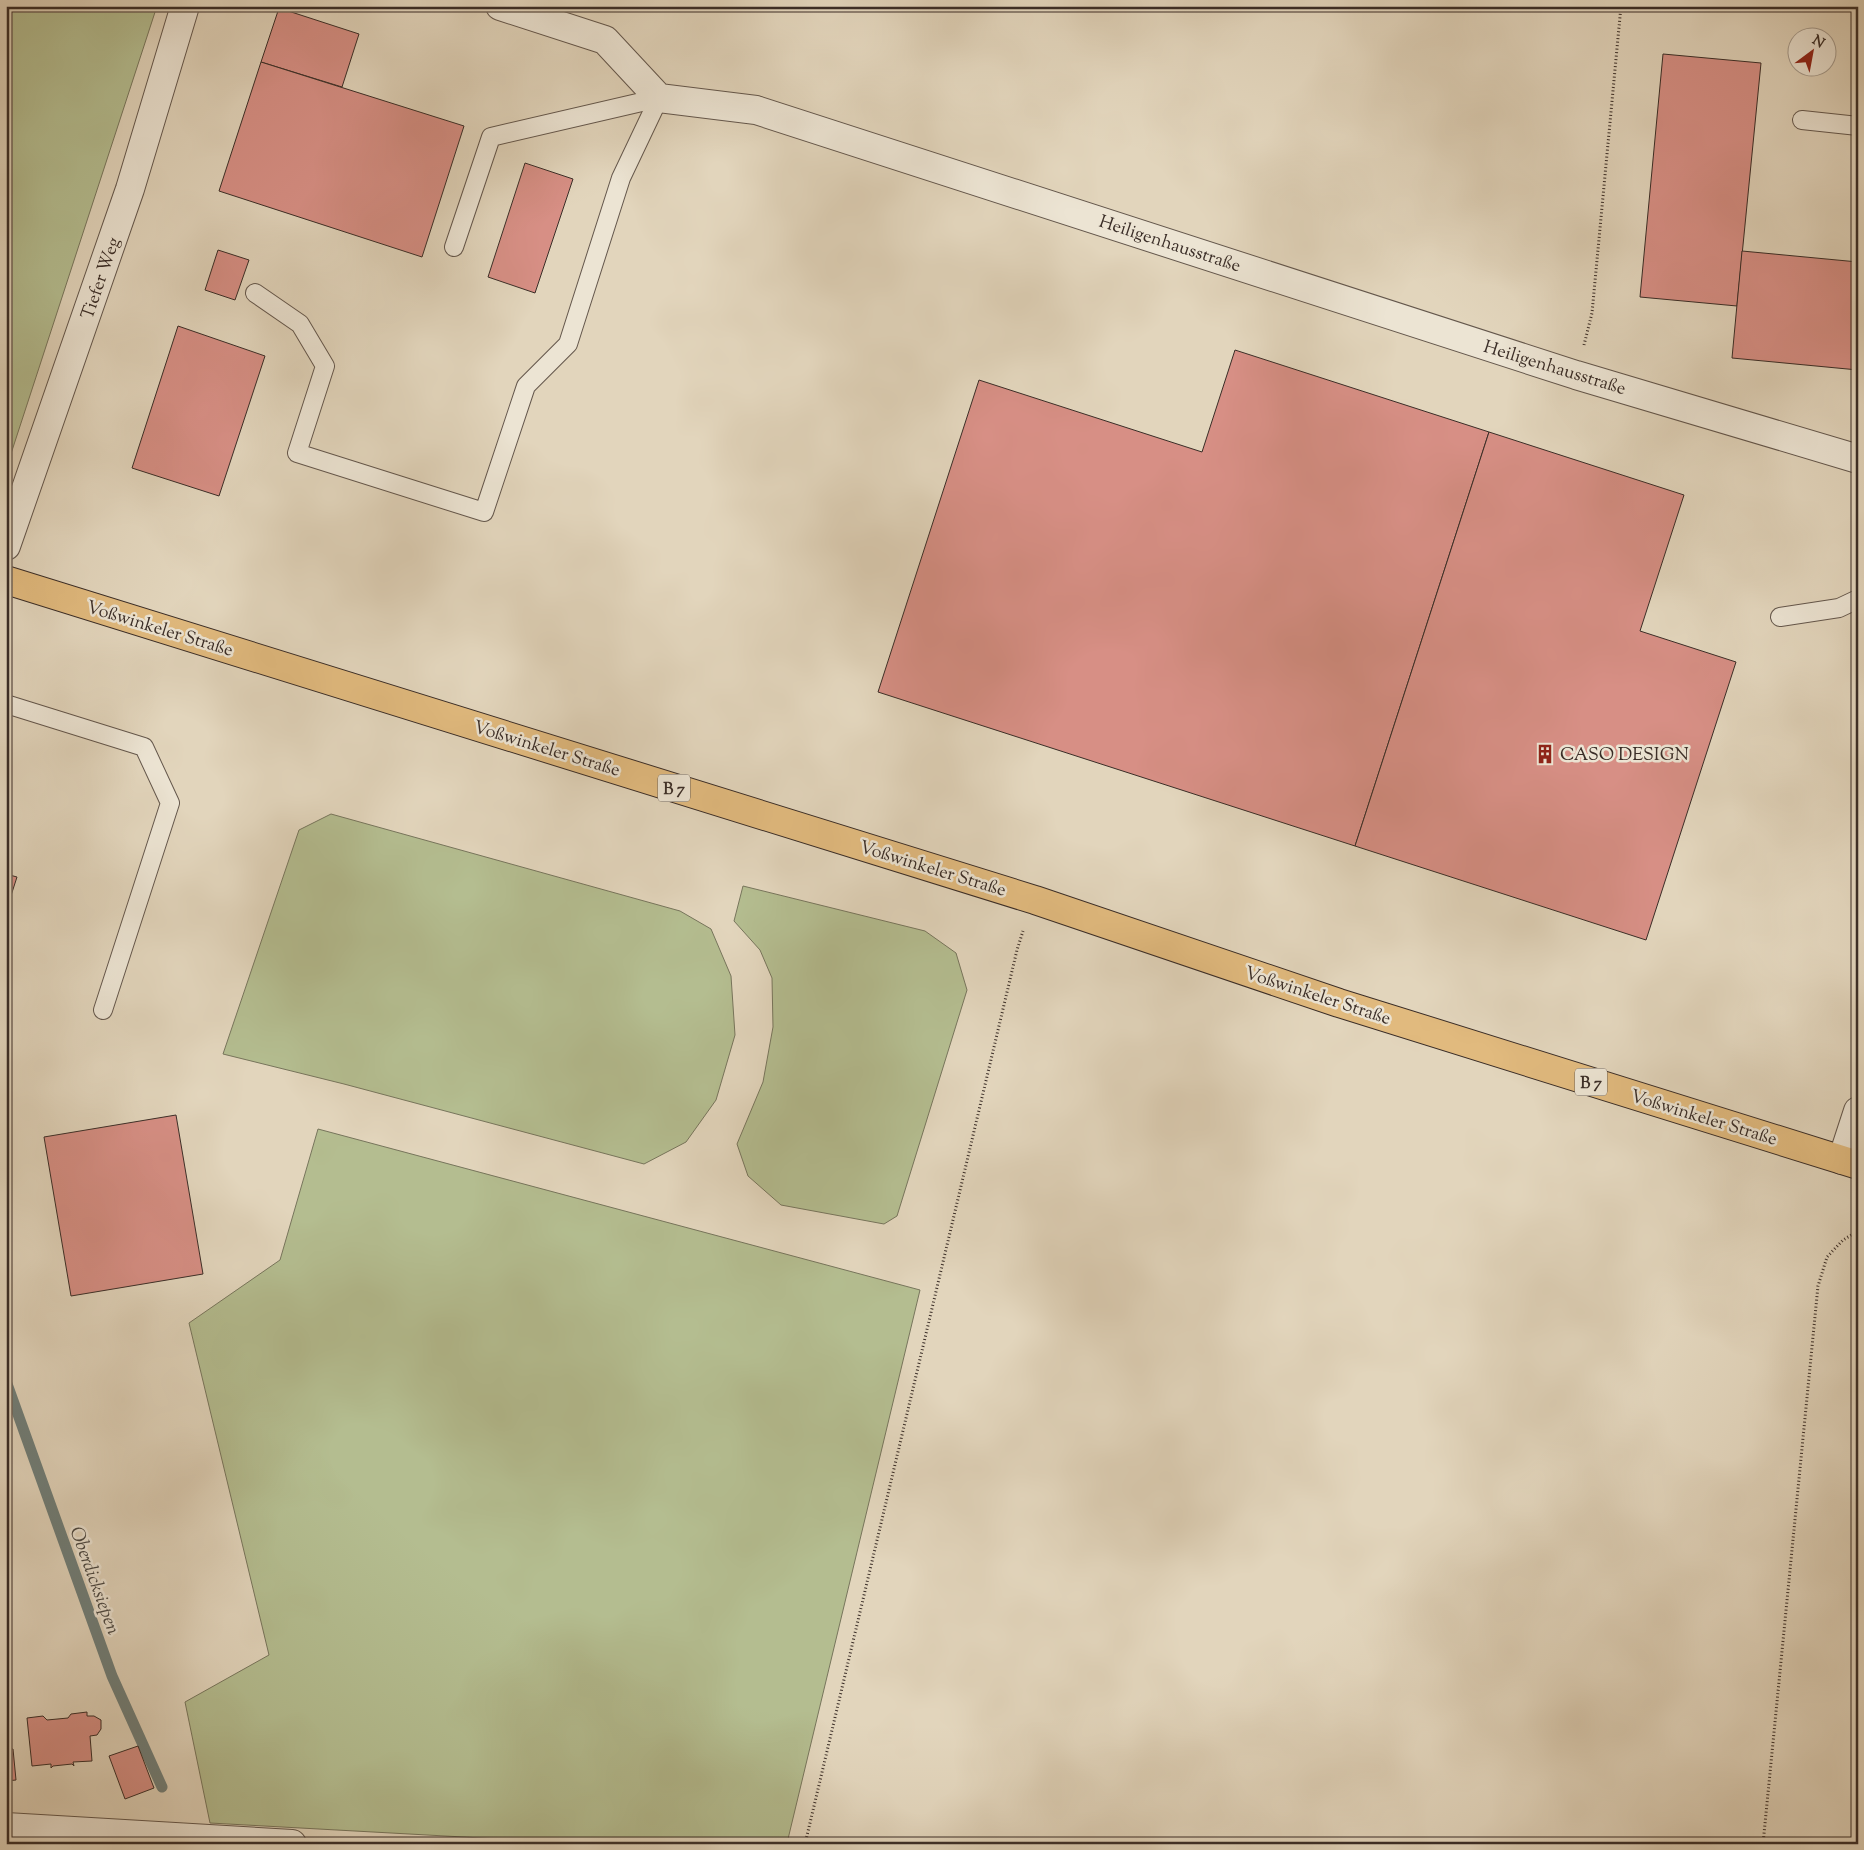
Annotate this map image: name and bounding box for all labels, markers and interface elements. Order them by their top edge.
north arrow [1786,28,1836,78]
text: N [1808,31,1828,54]
street label: Heiligenhausstraße [1095,210,1244,280]
street label: Tiefer Weg [76,234,128,323]
street label: Heiligenhausstraße [1480,335,1629,403]
street label: Voßwinkeler Straße [83,595,236,665]
street label: Voßwinkeler Straße [470,715,623,785]
building icon: CASO DESIGN [1534,743,1556,765]
place label: CASO DESIGN [1560,743,1689,769]
road number: B 7 [658,774,690,801]
street label: Voßwinkeler Straße [856,835,1009,905]
street label: Voßwinkeler Straße [1241,961,1394,1033]
road number: B 7 [1575,1068,1607,1096]
street label: Voßwinkeler Straße [1627,1084,1780,1154]
water label: Oberdicksiepen [62,1523,126,1639]

